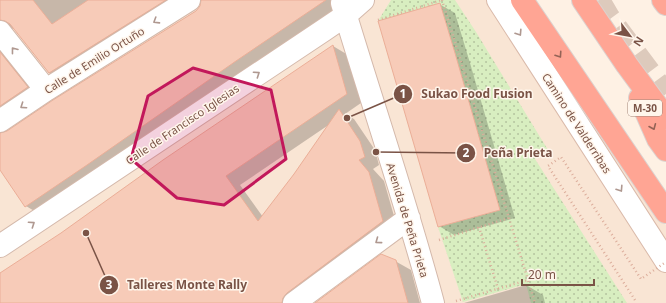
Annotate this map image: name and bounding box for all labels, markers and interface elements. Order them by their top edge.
one-way arrow [153,16,160,24]
north arrow [610,16,650,56]
street label: Calle de Emilio Ortuño [41,23,147,97]
one-way arrow [515,29,522,36]
text: N [630,34,648,49]
one-way arrow [12,48,19,55]
one-way arrow [554,51,561,58]
street label: Camino de Valderribas [539,70,615,176]
one-way arrow [253,71,260,79]
street label: Calle de Francisco Iglesias [122,80,242,168]
callout: Sukao Food Fusion [393,82,541,106]
text: 1 [400,85,406,102]
text: Sukao Food Fusion [421,85,533,102]
road number: M-30 [628,100,662,116]
one-way arrow [20,101,27,109]
one-way arrow [648,123,656,130]
callout: Peña Prieta [456,141,560,165]
text: 2 [463,144,470,161]
text: Peña Prieta [484,144,552,161]
street label: Avenida de Peña Prieta [383,161,433,279]
one-way arrow [615,185,622,192]
one-way arrow [28,222,35,229]
one-way arrow [375,237,382,244]
scale bar [522,261,594,287]
text: 20 m [528,266,556,283]
callout: Talleres Monte Rally [99,273,255,297]
text: 3 [106,276,113,293]
text: Talleres Monte Rally [127,276,247,293]

